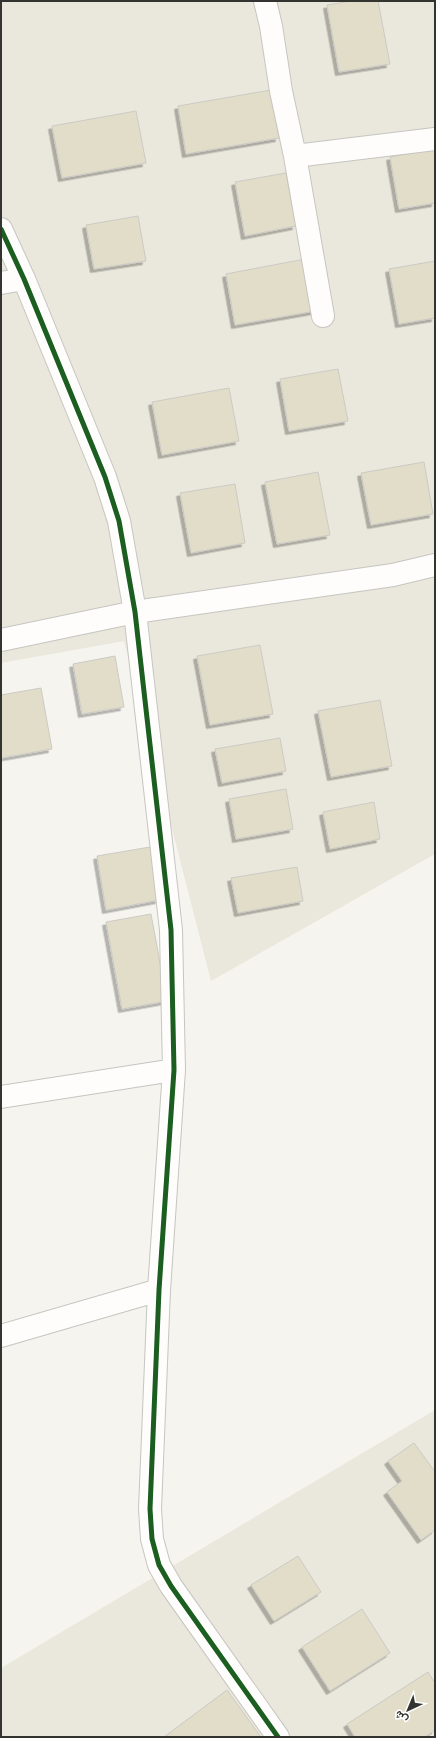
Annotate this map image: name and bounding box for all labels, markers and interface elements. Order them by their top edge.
north arrow [388,1690,428,1730]
text: ش [391,1708,411,1727]

